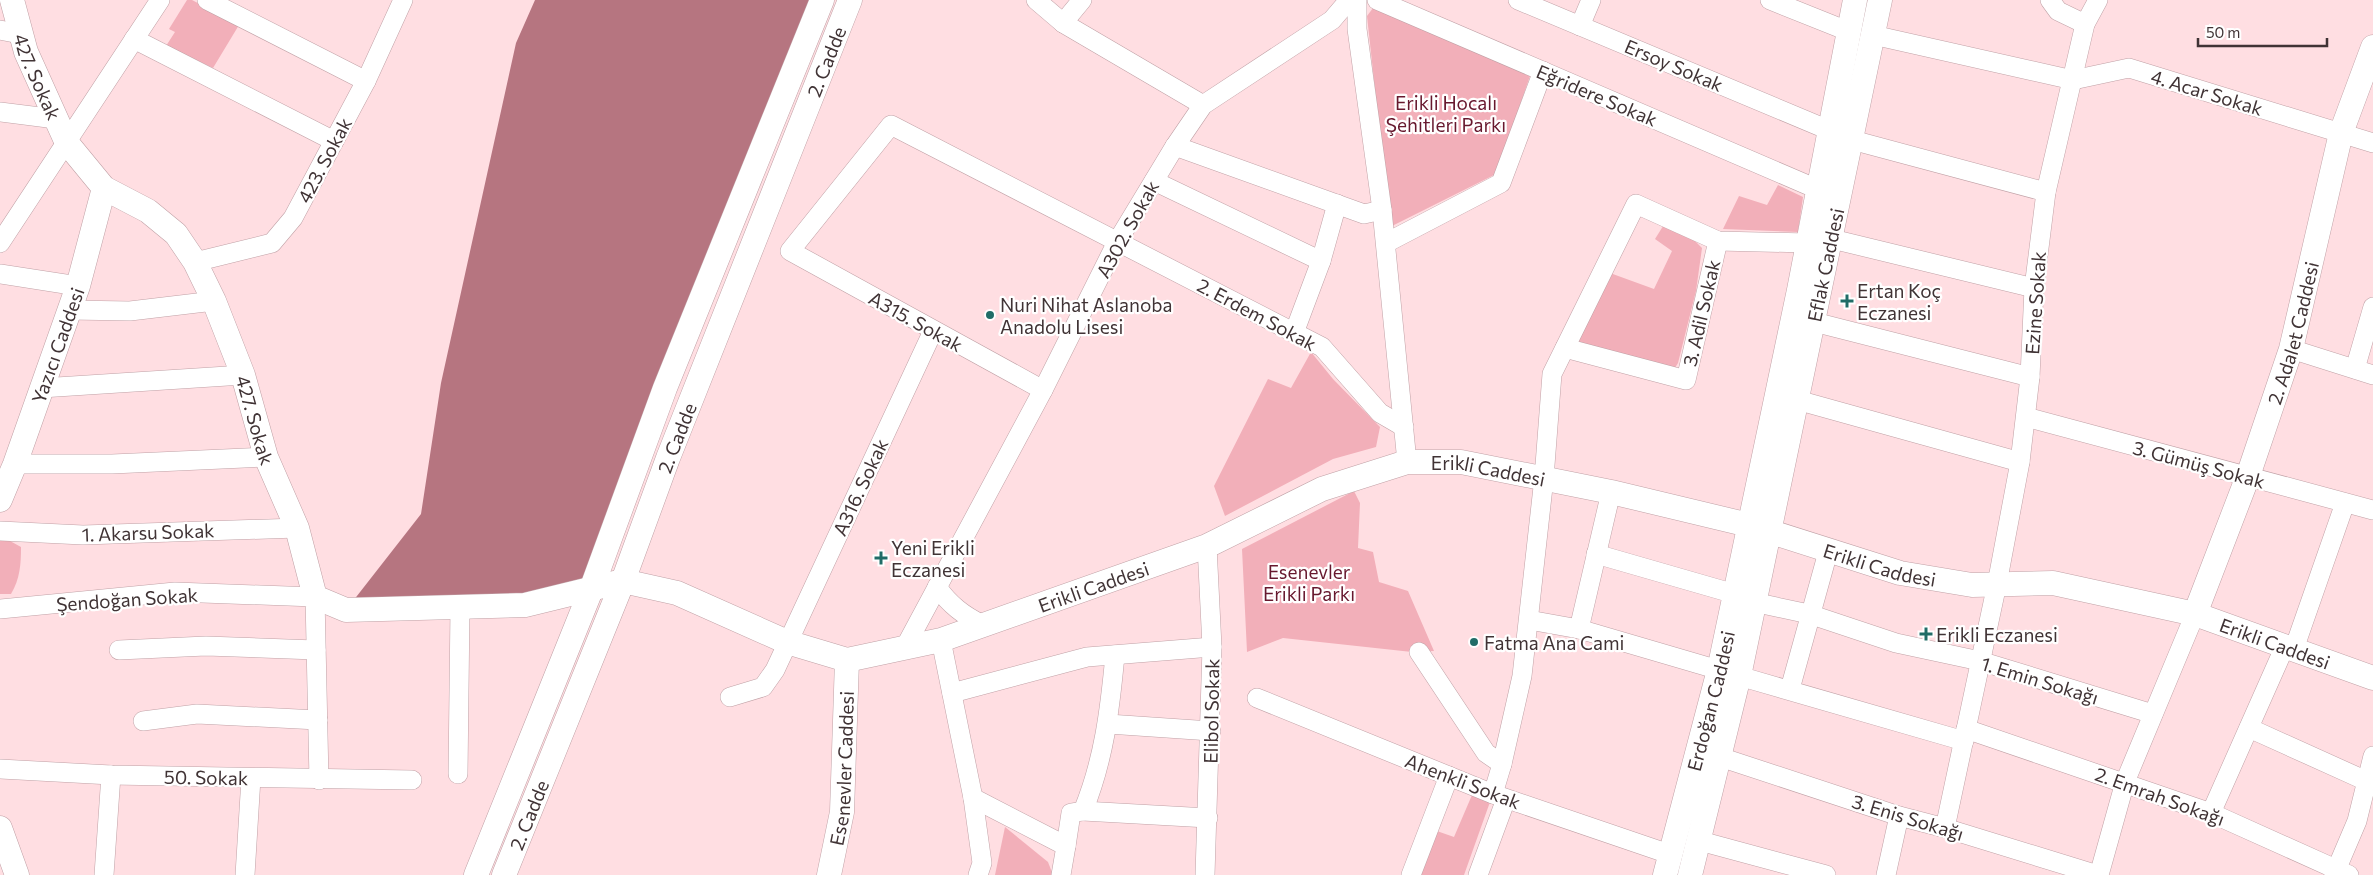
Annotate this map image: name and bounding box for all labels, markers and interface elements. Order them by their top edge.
scale bar [2198,15,2327,47]
street label: 2. Cadde [801,23,850,100]
text: 50 m [2206,23,2240,41]
street label: 427. Sokak [10,31,66,123]
street label: Ersoy Sokak [1621,34,1727,96]
street label: Eğridere Sokak [1533,59,1661,131]
street label: 4. Acar Sokak [2148,64,2266,120]
park label: Erikli Hocalı Şehitleri Parkı [1386,91,1506,136]
street label: 423. Sokak [292,113,356,207]
street label: A302. Sokak [1091,176,1163,282]
street label: Eflak Caddesi [1802,206,1848,324]
street label: Ezine Sokak [2020,251,2050,355]
street label: 3. Adil Sokak [1678,257,1724,369]
street label: 2. Adalet Caddesi [2262,259,2322,407]
street label: 2. Erdem Sokak [1194,273,1320,355]
place label: Ertan Koç Eczanesi [1857,279,1941,324]
street label: Yazıcı Caddesi [26,284,88,406]
street label: A315. Sokak [865,286,967,356]
place label: Nuri Nihat Aslanoba Anadolu Lisesi [1000,293,1172,338]
marker: Ertan Koç Eczanesi [1841,295,1853,307]
marker: Nuri Nihat Aslanoba Anadolu Lisesi [984,309,996,321]
street label: 427. Sokak [232,373,279,468]
street label: 2. Cadde [652,399,700,476]
street label: A316. Sokak [828,435,892,539]
street label: 3. Gümüş Sokak [2130,435,2268,493]
street label: Erikli Caddesi [1431,451,1547,490]
street label: 1. Akarsu Sokak [81,518,215,546]
place label: Yeni Erikli Eczanesi [891,536,975,581]
street label: Erikli Caddesi [1821,538,1938,590]
marker: Yeni Erikli Eczanesi [875,552,887,564]
street label: Erikli Caddesi [1035,556,1152,616]
park label: Esenevler Erikli Parkı [1263,560,1355,605]
street label: Şendoğan Sokak [55,583,199,615]
street label: Erikli Caddesi [2217,612,2334,673]
place label: Erikli Eczanesi [1936,623,2058,646]
street label: Erdoğan Caddesi [1681,628,1738,774]
marker: Erikli Eczanesi [1920,628,1932,640]
place label: Fatma Ana Cami [1484,631,1624,654]
marker: Fatma Ana Cami [1468,636,1480,648]
street label: 1. Emin Sokağı [1979,651,2101,709]
street label: Elibol Sokak [1199,658,1223,764]
street label: Esenevler Caddesi [824,691,857,847]
street label: Ahenkli Sokak [1402,748,1524,814]
street label: 2. Emrah Sokağı [2092,762,2228,830]
street label: 50. Sokak [164,765,248,789]
street label: 2. Cadde [504,776,553,853]
street label: 3. Enis Sokağı [1849,789,1967,845]

